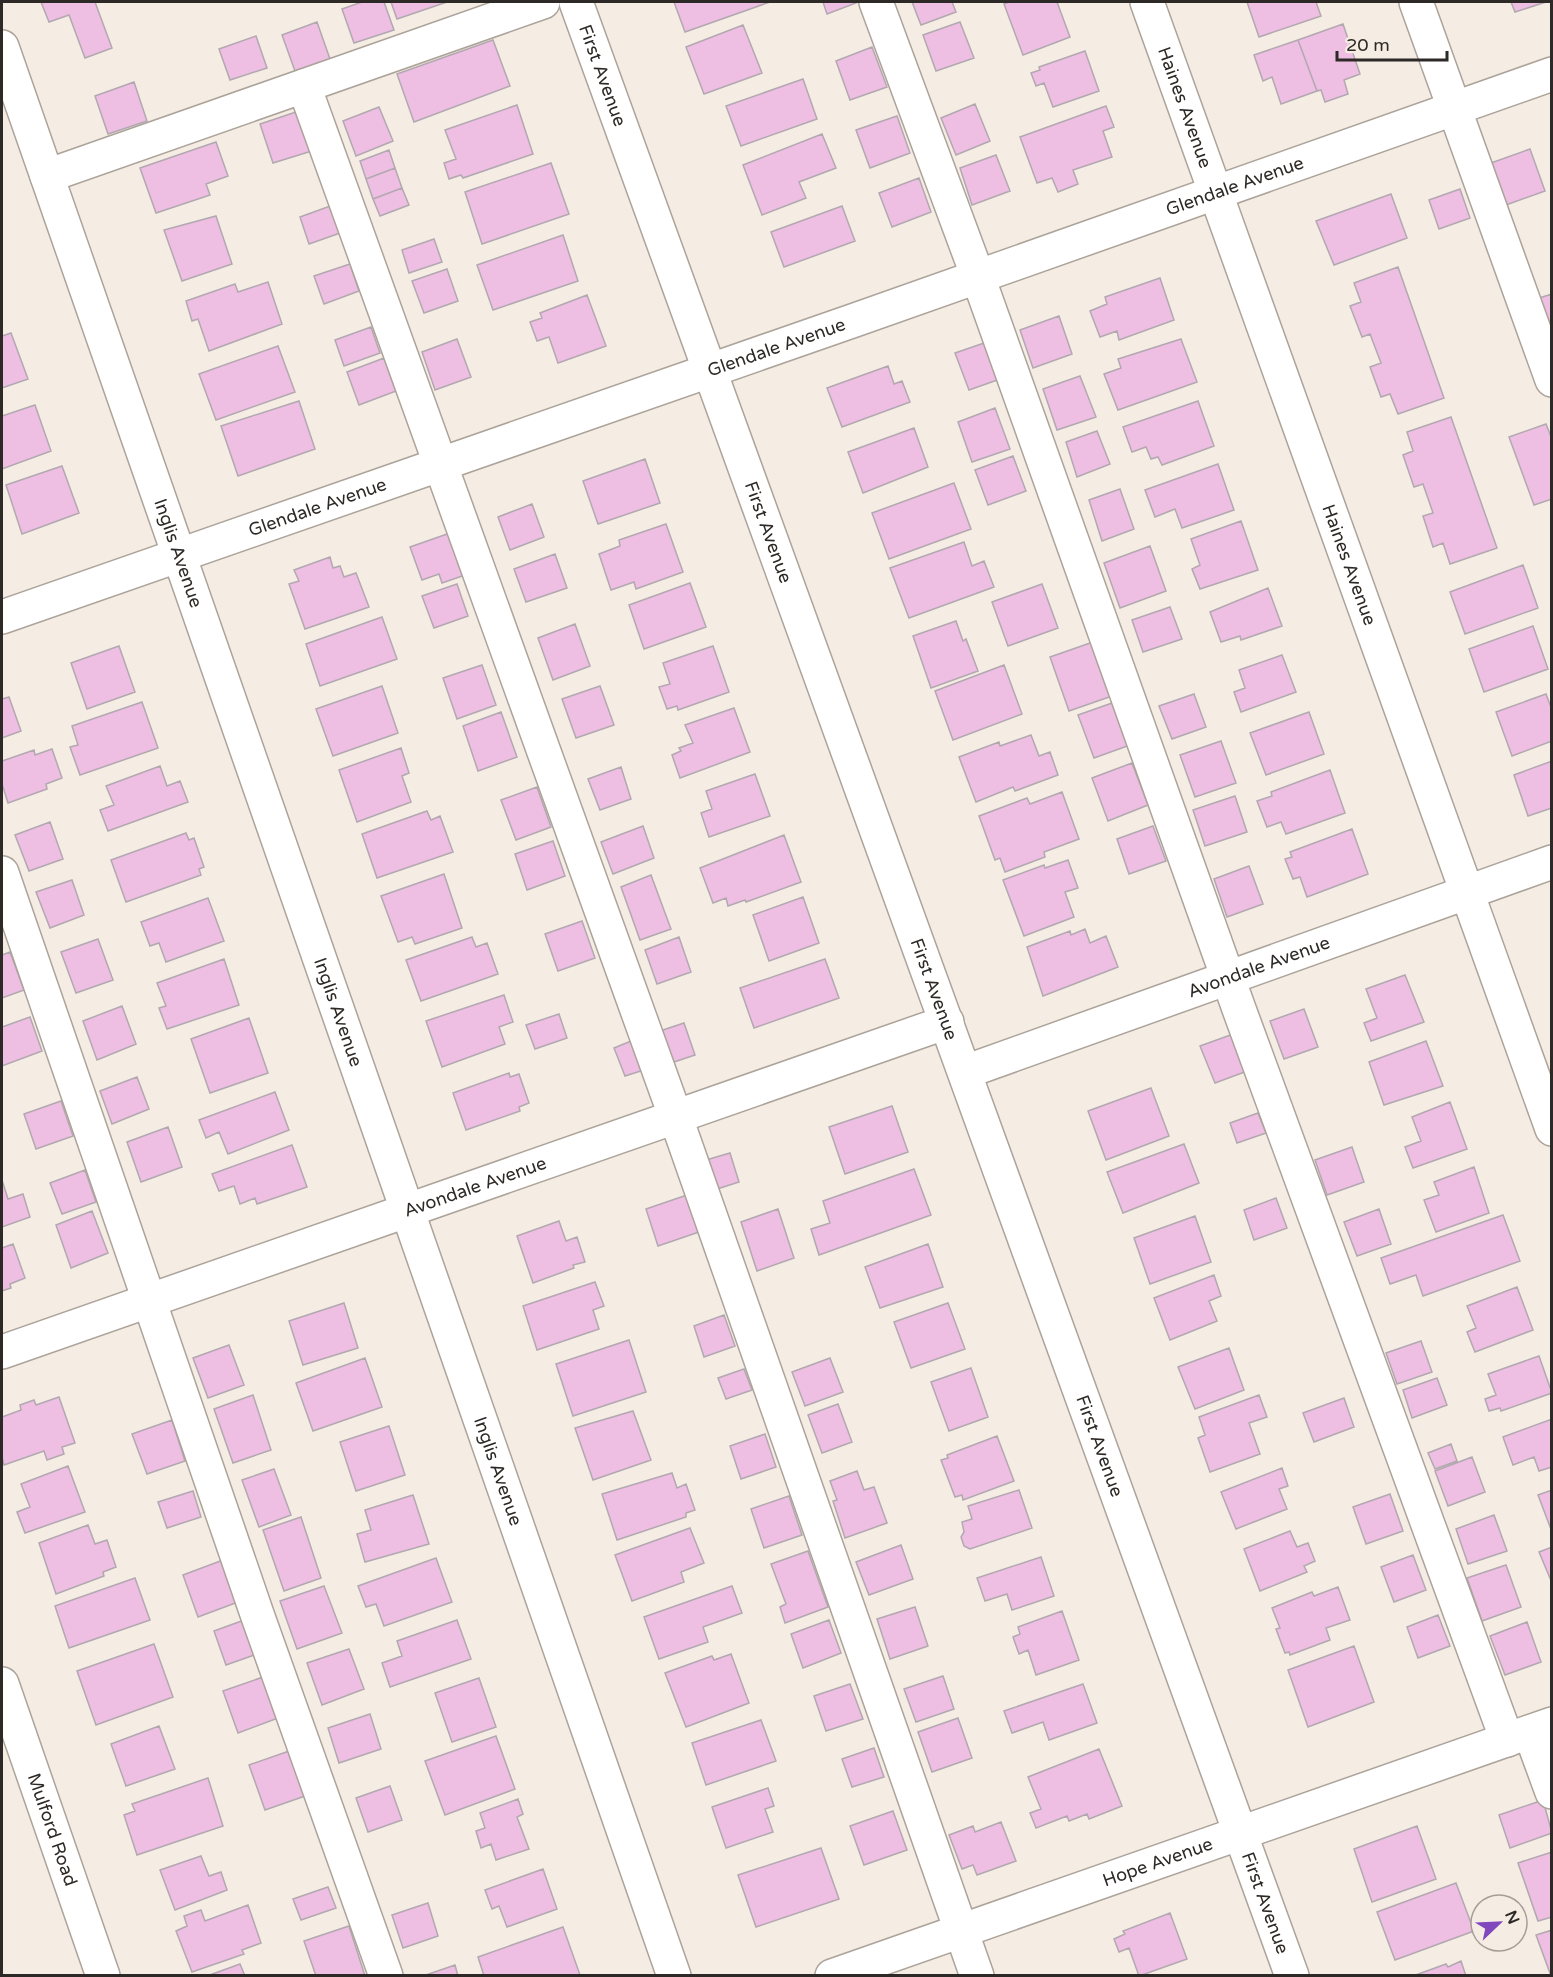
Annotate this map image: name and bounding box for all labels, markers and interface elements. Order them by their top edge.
street label: First Avenue [574,21,631,129]
scale bar [1337,24,1446,62]
text: 20 m [1346,34,1390,56]
street label: Haines Avenue [1153,44,1217,171]
street label: Glendale Avenue [1163,152,1307,220]
street label: Glendale Avenue [704,313,848,382]
street label: Glendale Avenue [246,473,389,541]
street label: First Avenue [740,478,797,586]
street label: Inglis Avenue [149,496,207,611]
street label: Haines Avenue [1317,501,1381,628]
street label: Avondale Avenue [1185,931,1333,1002]
street label: First Avenue [905,935,963,1043]
street label: Inglis Avenue [309,955,367,1070]
street label: Avondale Avenue [401,1152,549,1222]
street label: First Avenue [1071,1392,1128,1500]
street label: Inglis Avenue [469,1414,527,1529]
street label: Mulford Road [23,1770,82,1889]
street label: Hope Avenue [1100,1833,1216,1891]
street label: First Avenue [1237,1849,1294,1957]
north arrow [1469,1893,1529,1953]
text: N [1500,1908,1524,1927]

